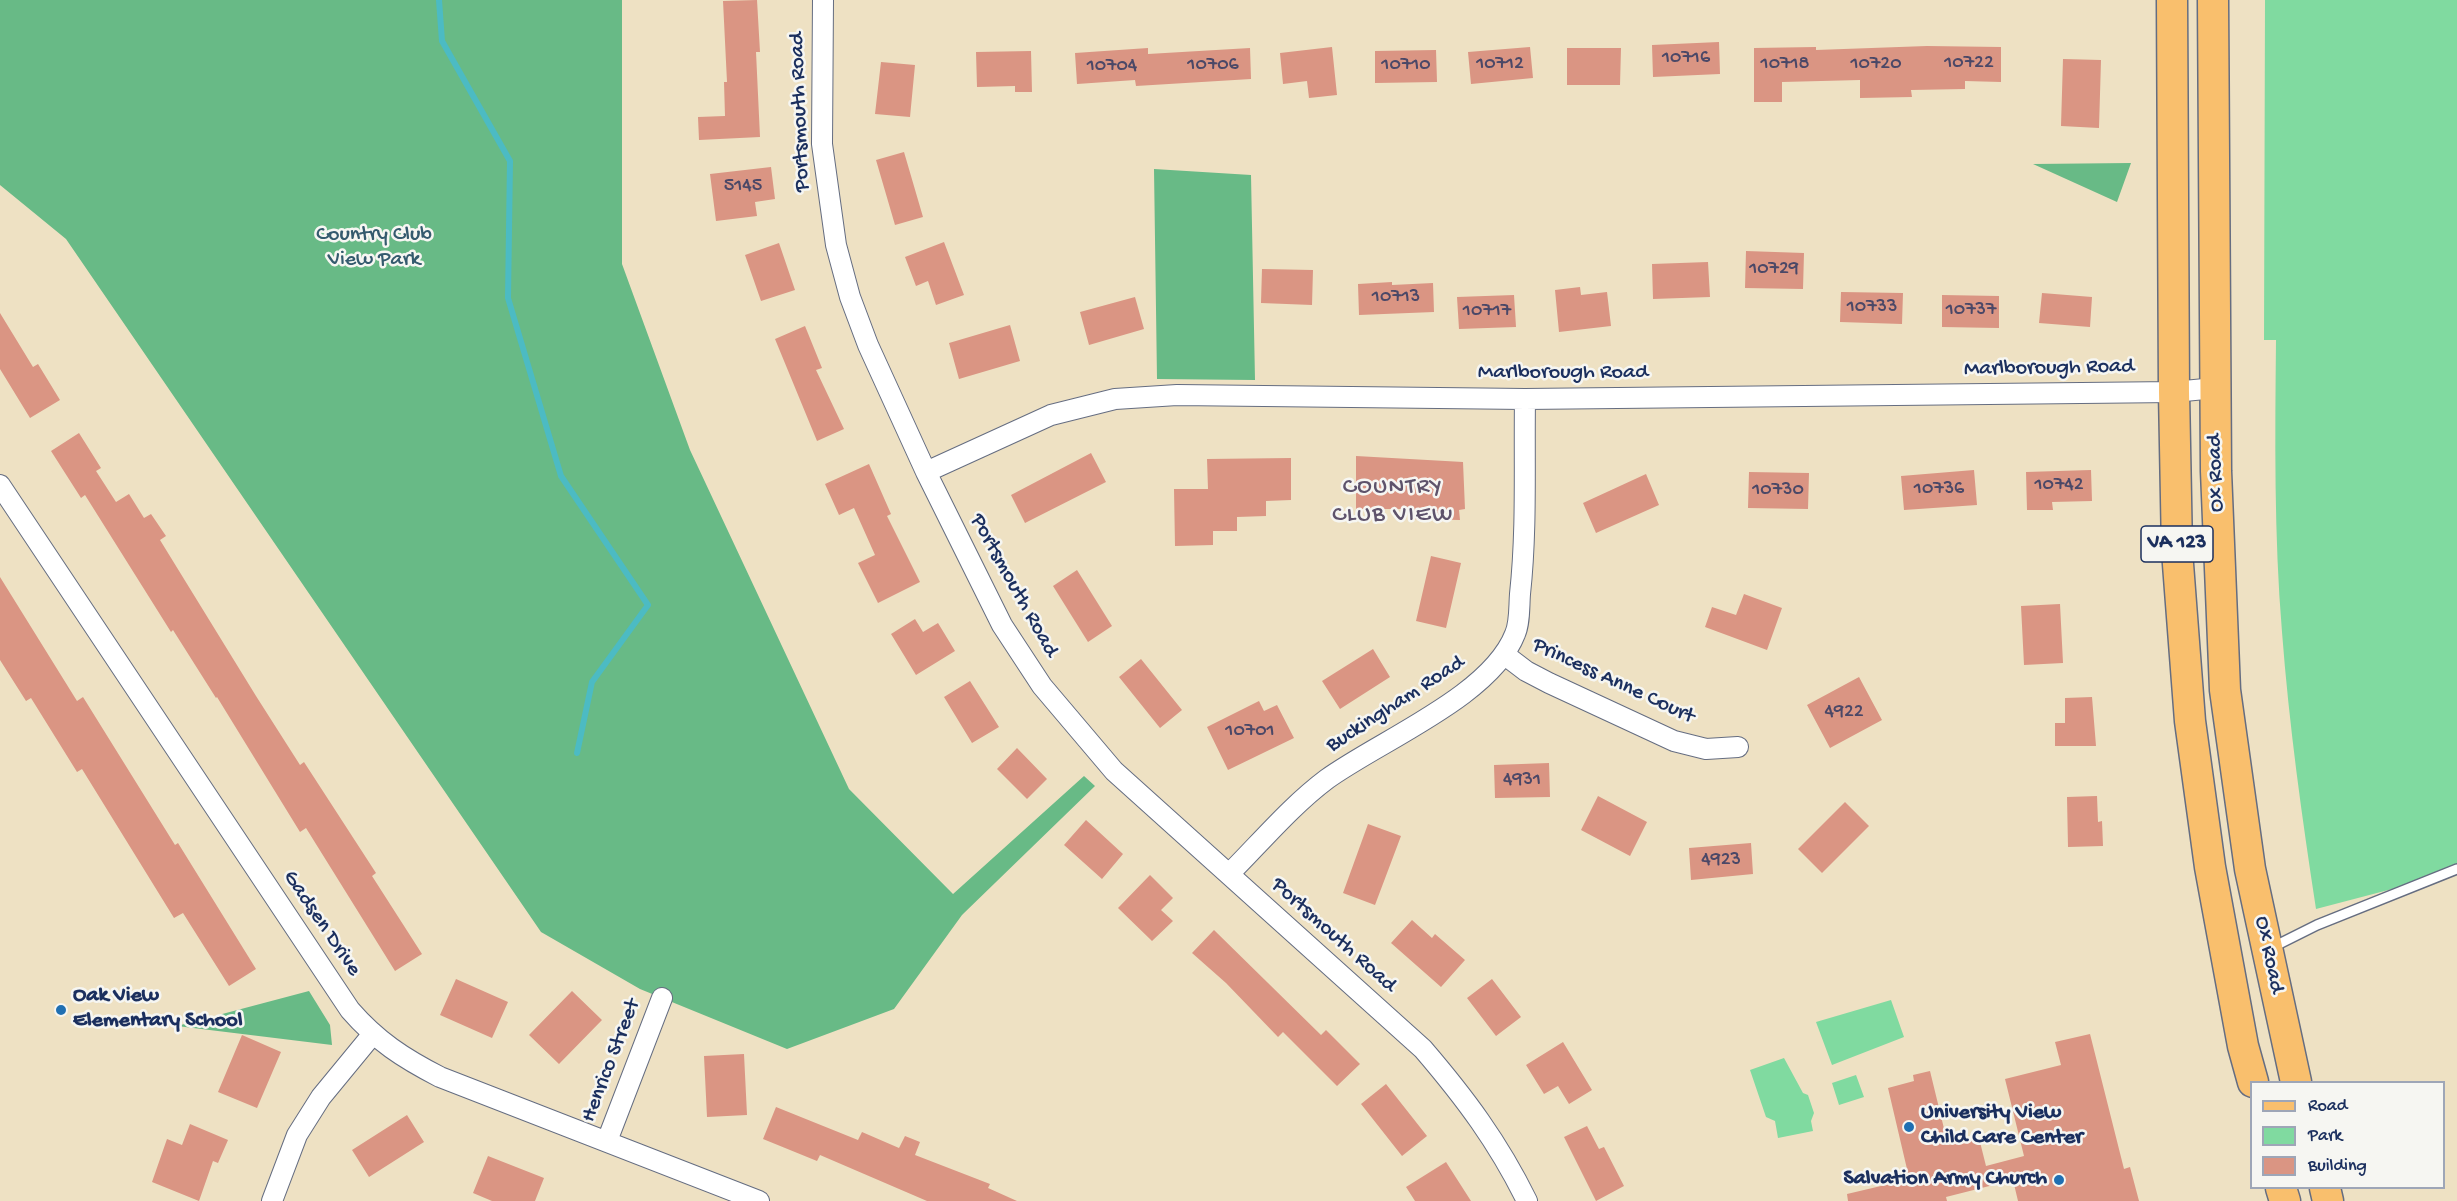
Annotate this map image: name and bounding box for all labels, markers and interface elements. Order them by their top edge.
street label: Portsmouth Road [785,32,817,192]
house number: 10716 [1662,47,1710,71]
house number: 10722 [1944,52,1994,76]
house number: 10712 [1476,53,1524,77]
house number: 10718 [1761,53,1809,77]
house number: 10720 [1851,53,1901,77]
house number: 10706 [1187,54,1239,78]
house number: 10710 [1381,54,1431,78]
house number: 10704 [1087,55,1137,79]
house number: 5145 [724,175,762,199]
park label: Country Club View Park [316,223,432,274]
house number: 10729 [1749,258,1799,282]
house number: 10713 [1372,286,1420,310]
house number: 10733 [1847,296,1897,320]
house number: 10737 [1946,299,1996,323]
house number: 10717 [1463,300,1511,324]
street label: Marlborough Road [1964,354,2134,384]
street label: Marlborough Road [1478,361,1648,387]
street label: Ox Road [2202,434,2232,512]
district label: COUNTRY CLUB VIEW [1332,474,1454,530]
house number: 10742 [2034,474,2084,498]
house number: 10736 [1914,478,1964,502]
house number: 10730 [1752,479,1804,503]
street label: Portsmouth Road [963,510,1063,662]
road number: VA 123 [2141,526,2213,562]
street label: Princess Anne Court [1528,633,1698,731]
street label: Buckingham Road [1322,650,1470,760]
house number: 4922 [1824,701,1864,725]
house number: 10701 [1225,720,1275,744]
house number: 4931 [1503,769,1541,793]
house number: 4923 [1701,849,1741,873]
street label: Gadsen Drive [276,866,366,982]
street label: Portsmouth Road [1265,873,1401,999]
street label: Ox Road [2247,914,2289,996]
place label: Oak View Elementary School [73,984,243,1036]
street label: Henrico Street [576,996,648,1126]
marker: Oak View Elementary School [54,1003,68,1017]
legend [2250,1081,2445,1189]
text: Road [2308,1096,2347,1117]
place label: University View Child Care Center [1921,1101,2083,1152]
marker: University View Child Care Center [1902,1120,1916,1134]
text: Park [2308,1126,2342,1147]
text: Building [2308,1156,2367,1177]
place label: Salvation Army Church [1843,1167,2047,1193]
marker: Salvation Army Church [2052,1173,2066,1187]

